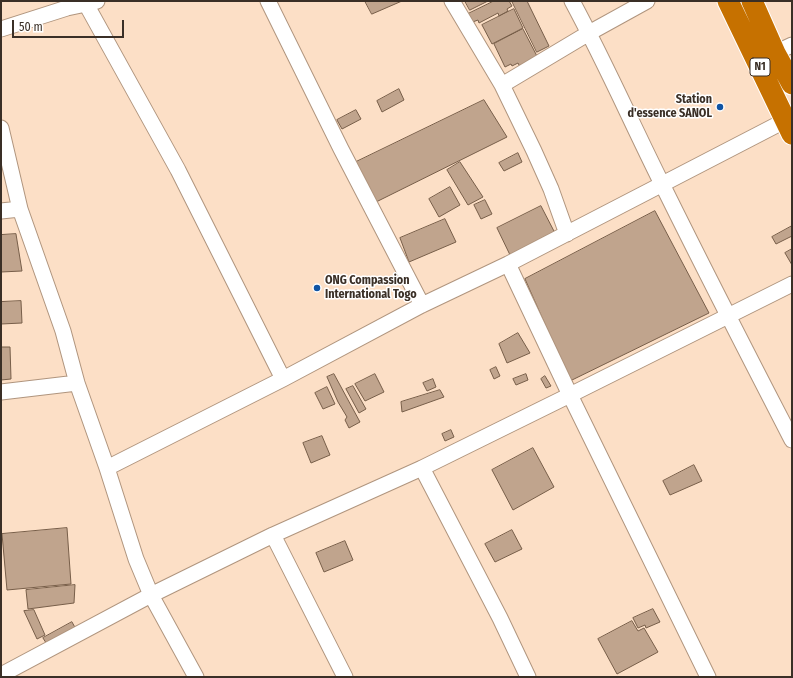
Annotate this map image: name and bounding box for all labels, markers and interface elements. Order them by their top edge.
scale bar [14,12,126,38]
text: 50 m [19,20,43,34]
road number: N1 [750,58,770,76]
place label: Station d'essence SANOL [627,93,712,121]
marker: Station d'essence SANOL [715,102,725,112]
place label: ONG Compassion International Togo [325,274,417,302]
marker: ONG Compassion International Togo [312,283,322,293]

